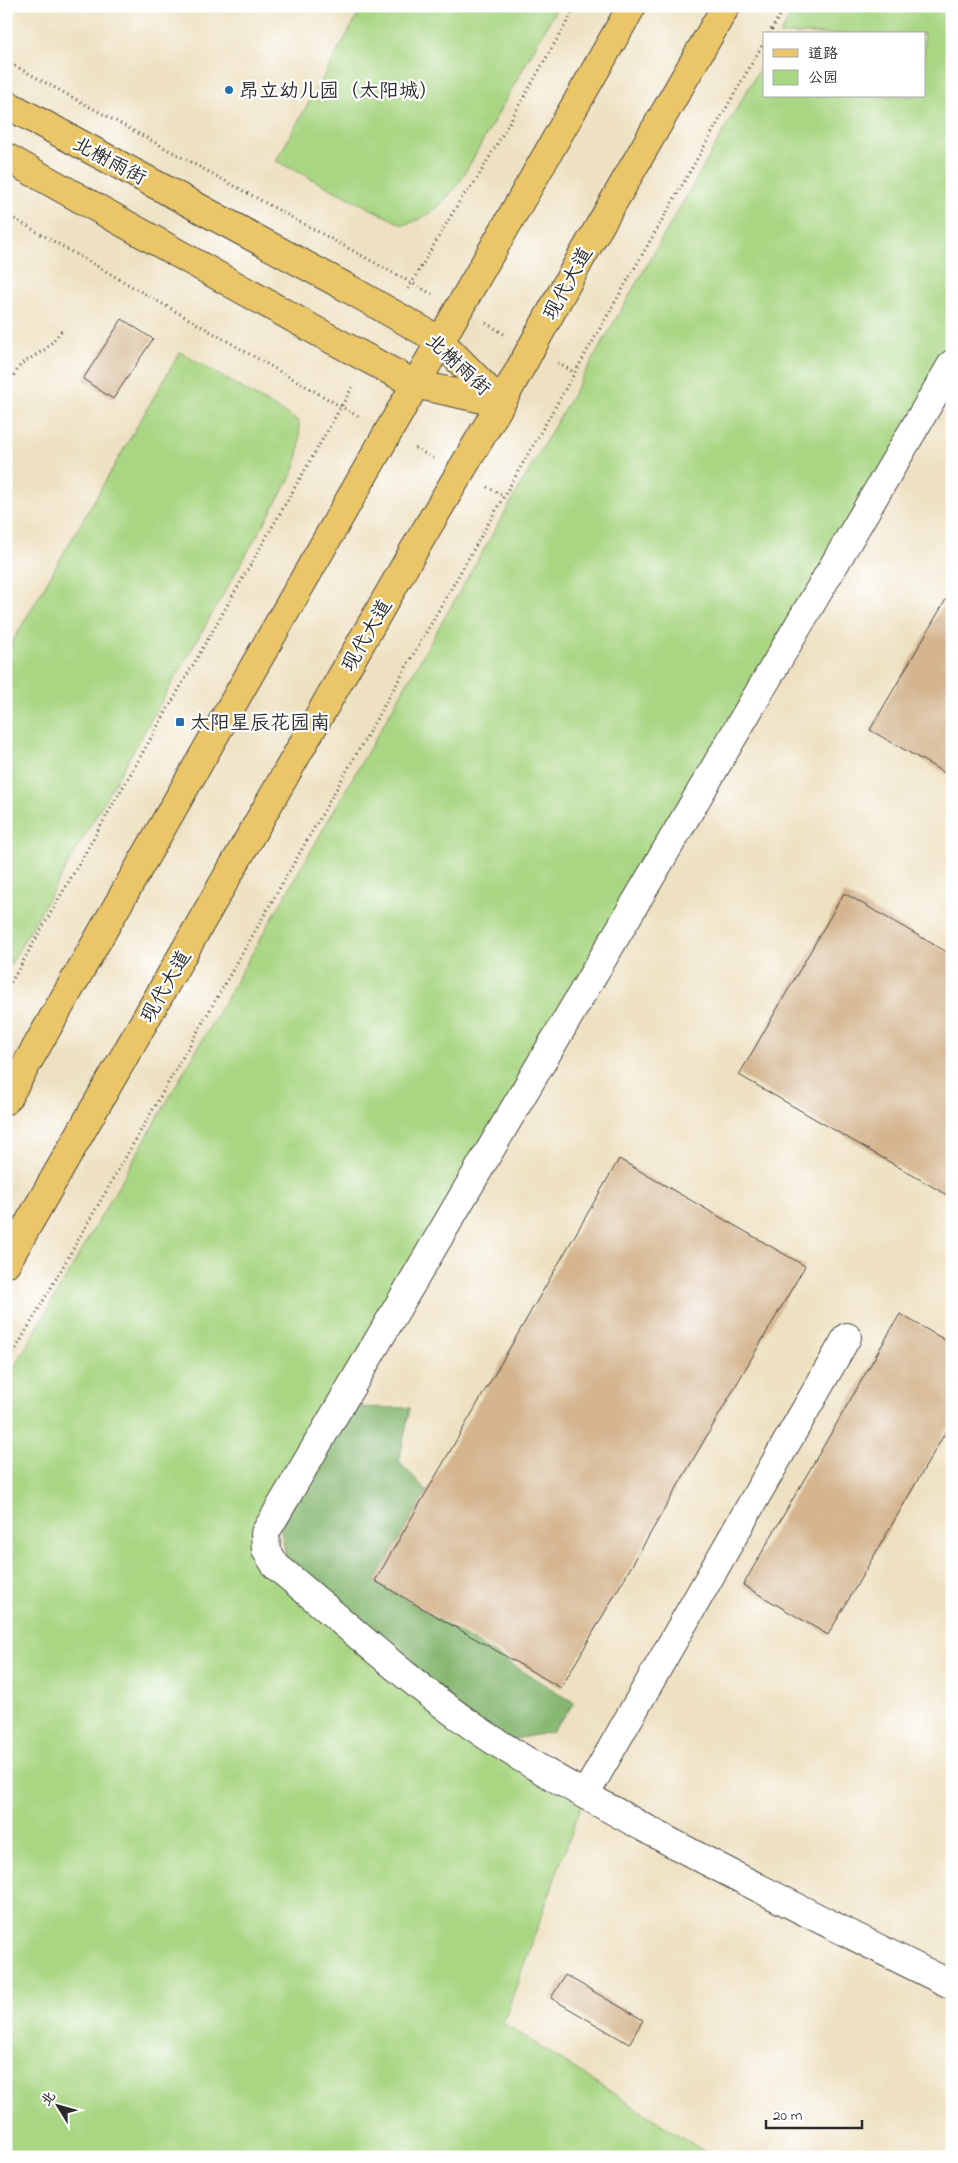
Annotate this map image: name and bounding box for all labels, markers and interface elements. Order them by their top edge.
legend [763,32,926,98]
text: 道路 [808,43,838,65]
text: 公园 [808,67,838,89]
place label: 昂立幼儿园（太阳城） [239,78,439,107]
marker: 昂立幼儿园（太阳城） [223,84,235,96]
street label: 北榭雨街 [67,131,151,194]
street label: 现代大道 [537,242,601,326]
street label: 北榭雨街 [418,328,496,404]
street label: 现代大道 [336,594,401,678]
place label: 太阳星辰花园南 [190,710,330,739]
marker: 太阳星辰花园南 [174,716,186,728]
street label: 现代大道 [135,945,200,1029]
north arrow [32,2080,82,2130]
text: 北 [36,2087,61,2111]
scale bar [766,2098,862,2130]
text: 20 m [773,2105,803,2127]

